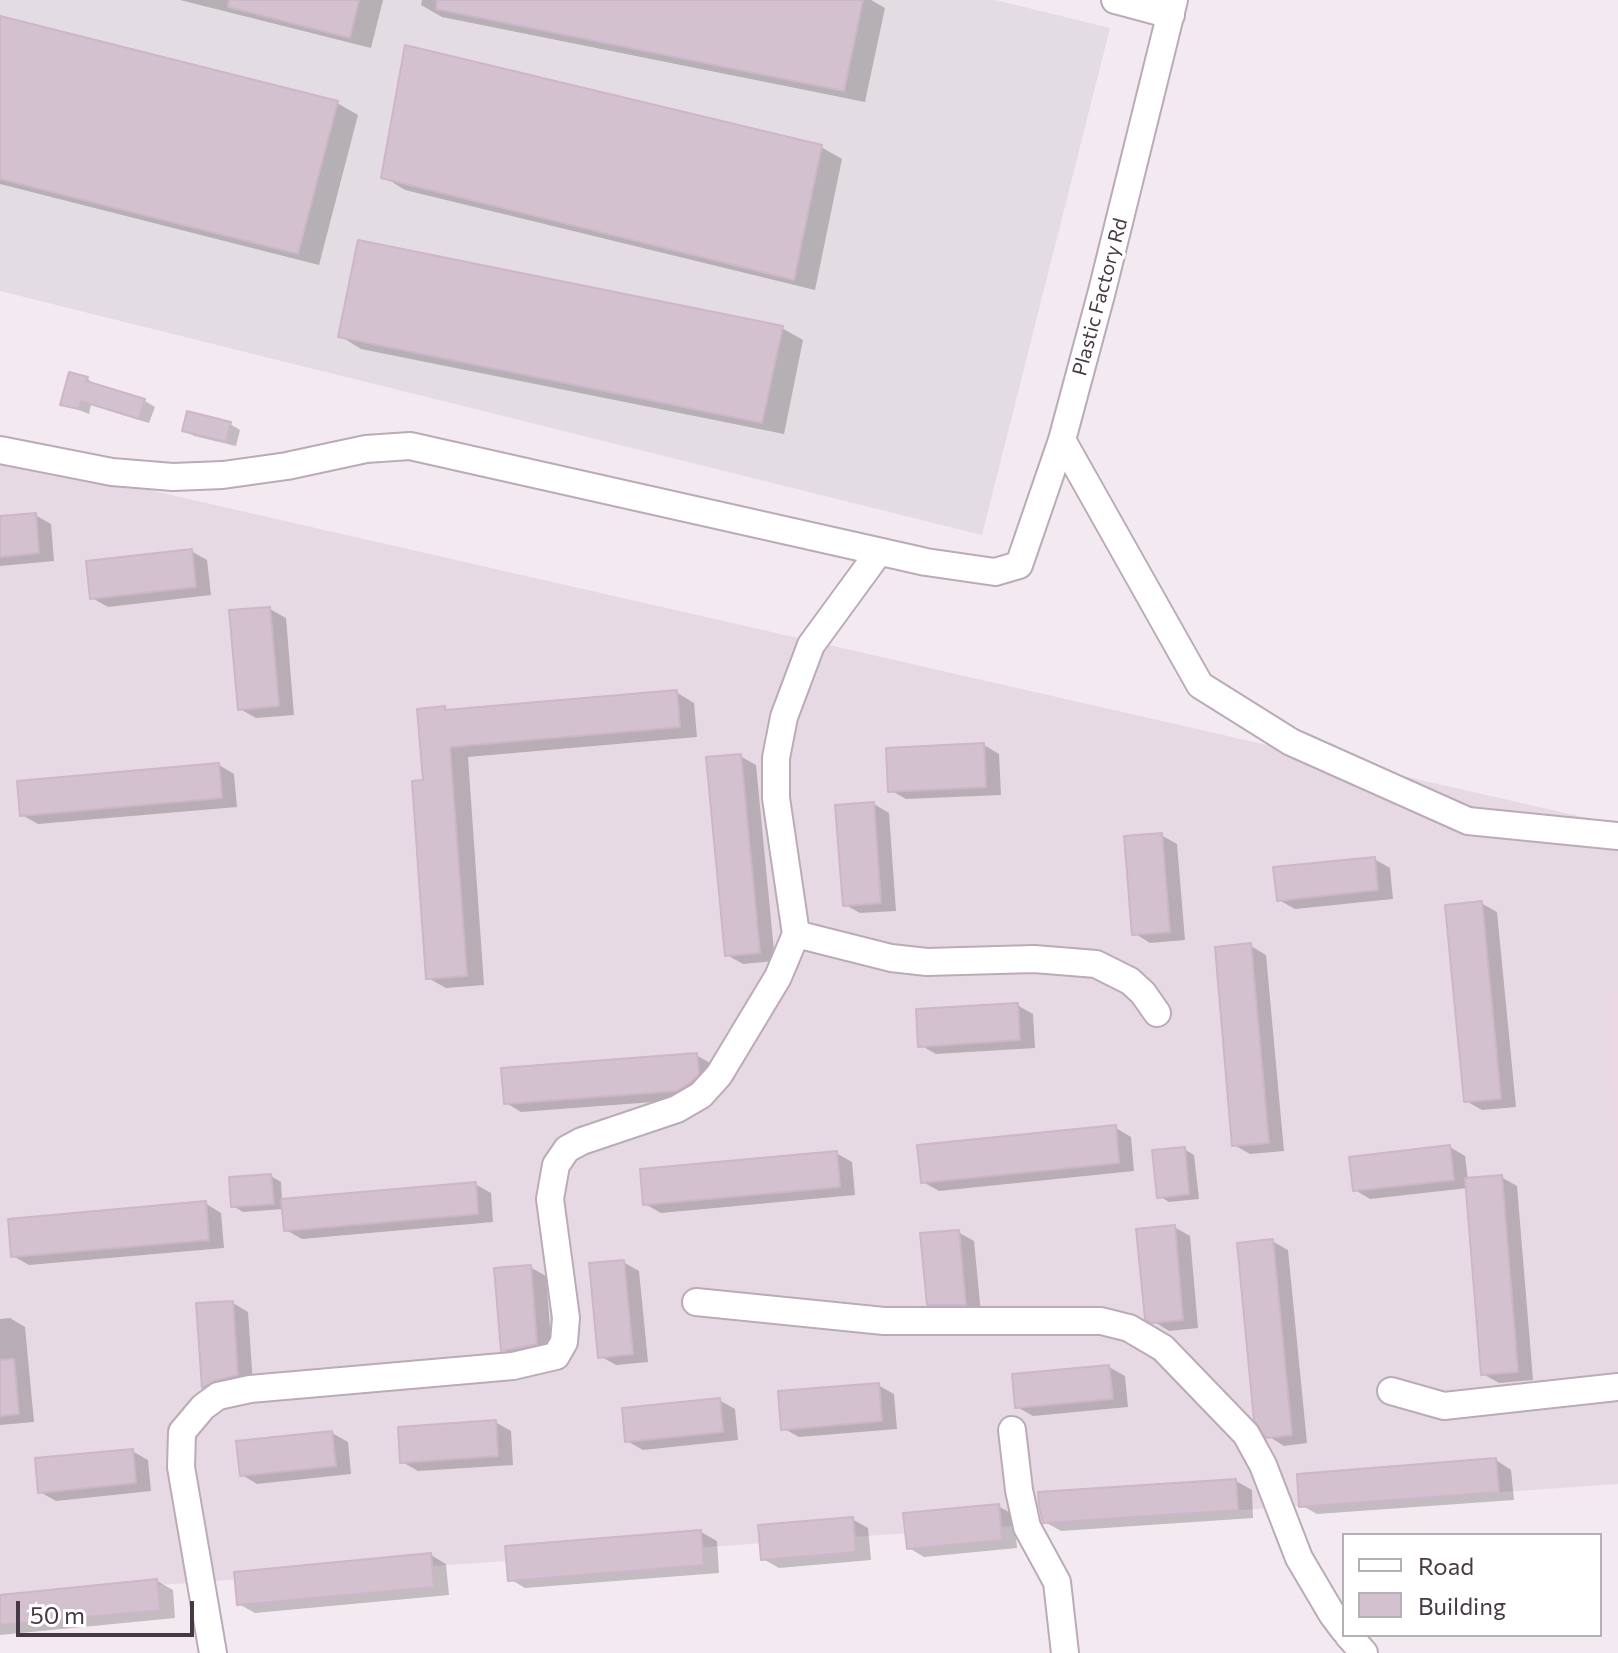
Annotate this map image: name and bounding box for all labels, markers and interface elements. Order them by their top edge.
street label: Plastic Factory Rd [1067,216,1133,378]
legend [1342,1533,1602,1637]
text: Road [1418,1551,1474,1580]
scale bar [20,1585,198,1635]
text: Building [1418,1591,1506,1620]
text: 50 m [30,1600,85,1629]

